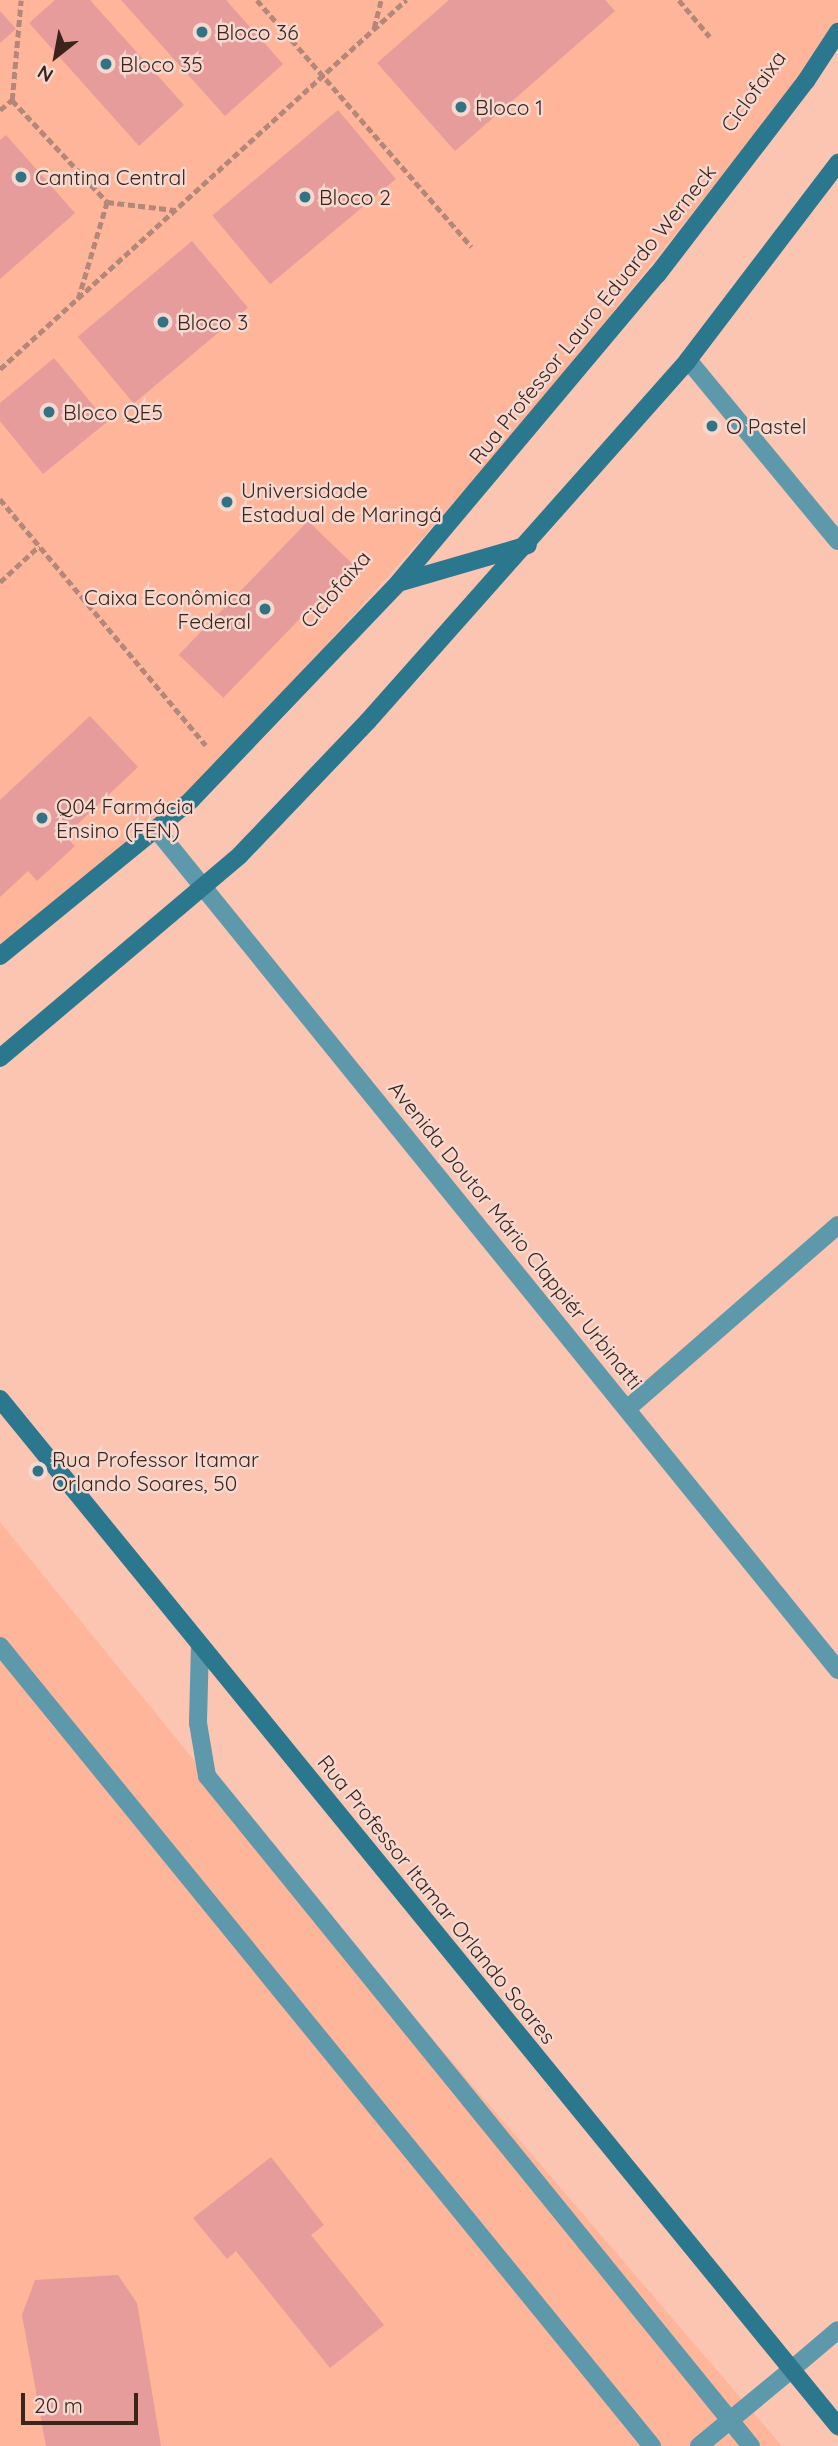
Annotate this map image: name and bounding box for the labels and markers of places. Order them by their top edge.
place label: Bloco 36 [216,19,299,45]
marker: Bloco 36 [194,24,210,40]
place label: Bloco 35 [120,51,203,77]
marker: Bloco 35 [98,56,114,72]
place label: Bloco 1 [475,94,543,120]
marker: Bloco 1 [453,99,469,115]
place label: Cantina Central [35,164,186,190]
marker: Cantina Central [13,169,29,185]
place label: Bloco 2 [319,184,391,210]
marker: Bloco 2 [297,189,313,205]
place label: Bloco 3 [177,309,248,335]
marker: Bloco 3 [155,314,171,330]
place label: Bloco QE5 [63,399,163,425]
marker: Bloco QE5 [41,404,57,420]
place label: O Pastel [726,413,807,439]
marker: O Pastel [704,418,720,434]
place label: Universidade Estadual de Maringá [241,477,442,527]
marker: Universidade Estadual de Maringá [219,494,235,510]
place label: Caixa Econômica Federal [84,584,251,634]
marker: Caixa Econômica Federal [257,601,273,617]
place label: Q04 Farmácia Ensino (FEN) [56,793,194,843]
marker: Q04 Farmácia Ensino (FEN) [34,810,50,826]
place label: Rua Professor Itamar Orlando Soares, 50 [52,1446,259,1496]
marker: Rua Professor Itamar Orlando Soares, 50 [30,1463,46,1479]

